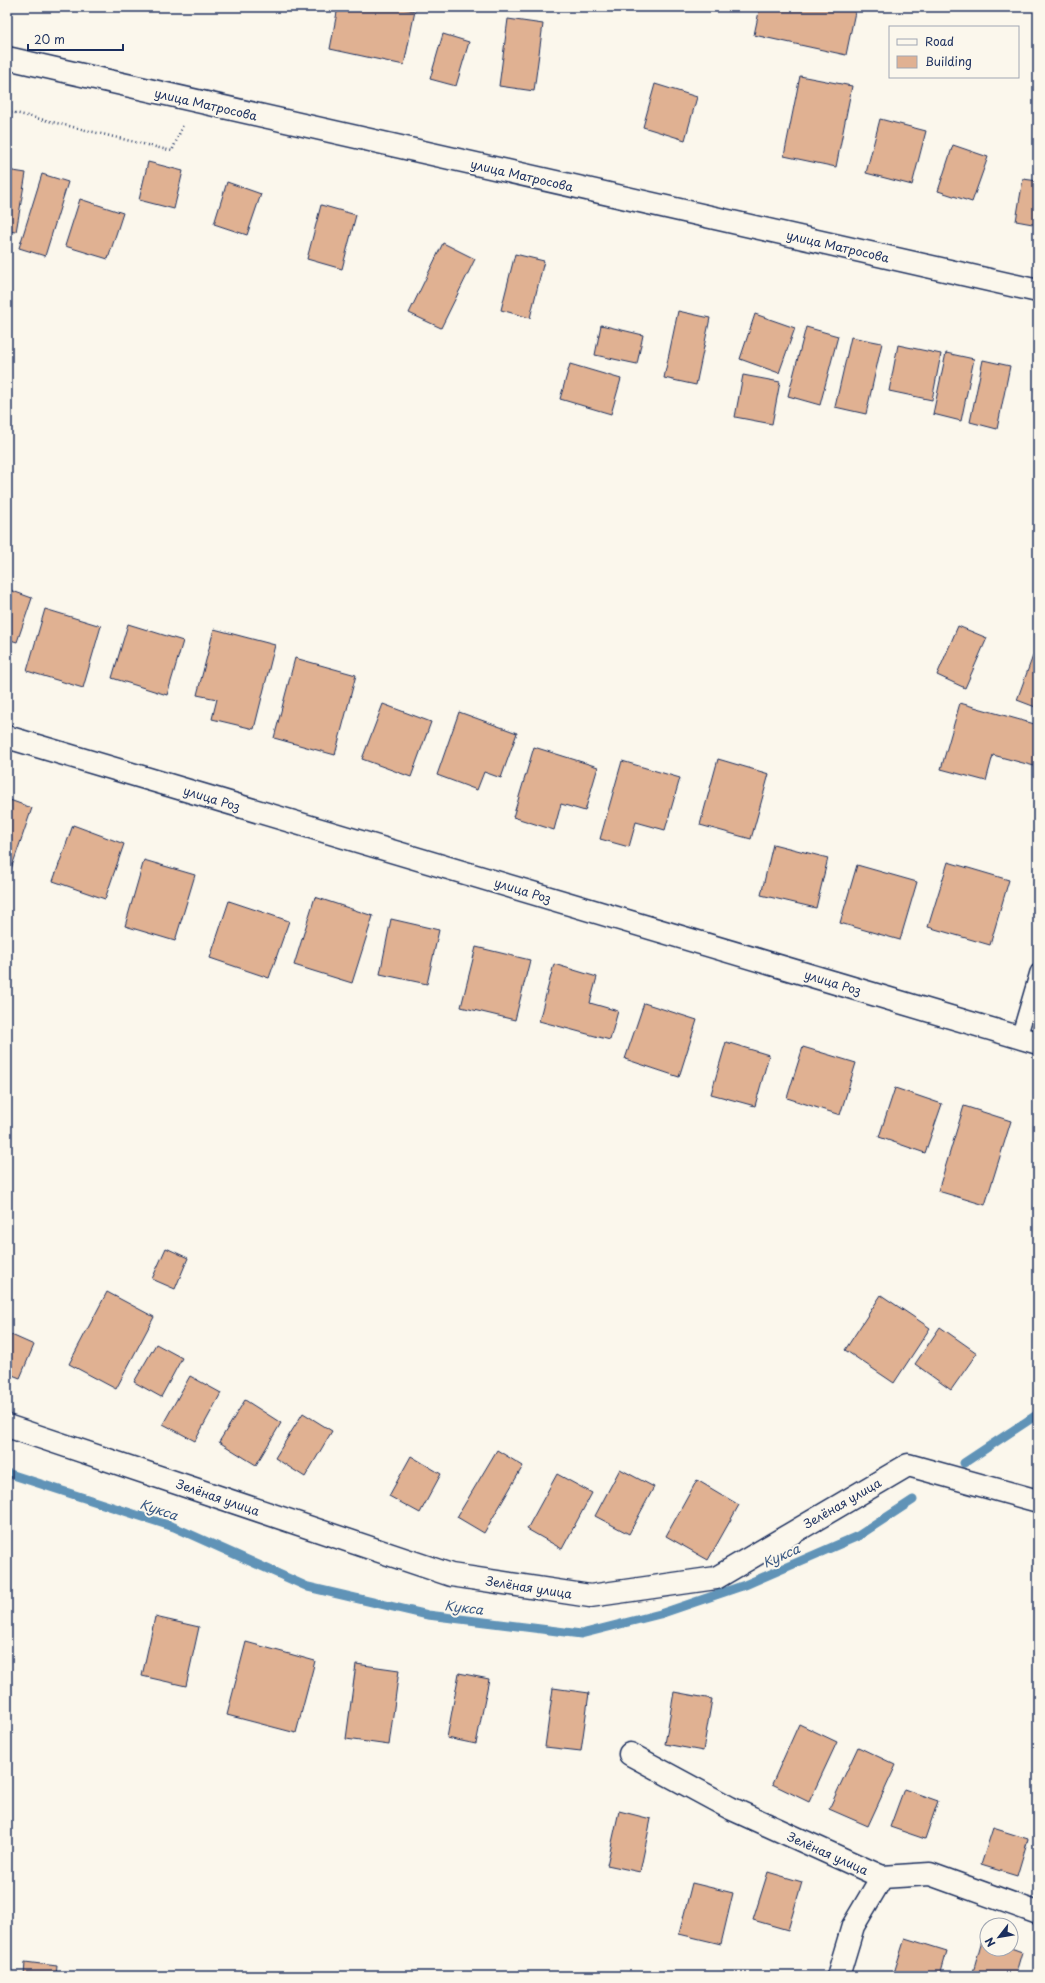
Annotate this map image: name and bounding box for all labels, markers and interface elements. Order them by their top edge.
scale bar [28,26,123,52]
legend [889,26,1019,78]
text: 20 m [34,30,65,48]
text: Road [925,32,954,50]
text: Building [925,52,972,70]
street label: улица Матросова [153,83,260,125]
street label: улица Матросова [469,154,576,196]
street label: улица Матросова [785,225,892,267]
street label: улица Роз [181,781,243,815]
street label: улица Роз [492,873,554,907]
street label: улица Роз [802,965,864,999]
street label: Зелёная улица [800,1473,885,1533]
street label: Зелёная улица [174,1474,263,1520]
water label: Кукса [138,1494,181,1525]
water label: Кукса [759,1538,803,1572]
street label: Зелёная улица [485,1571,574,1603]
water label: Кукса [444,1595,485,1619]
street label: Зелёная улица [785,1827,872,1879]
north arrow [979,1917,1019,1957]
text: N [980,1934,1000,1951]

